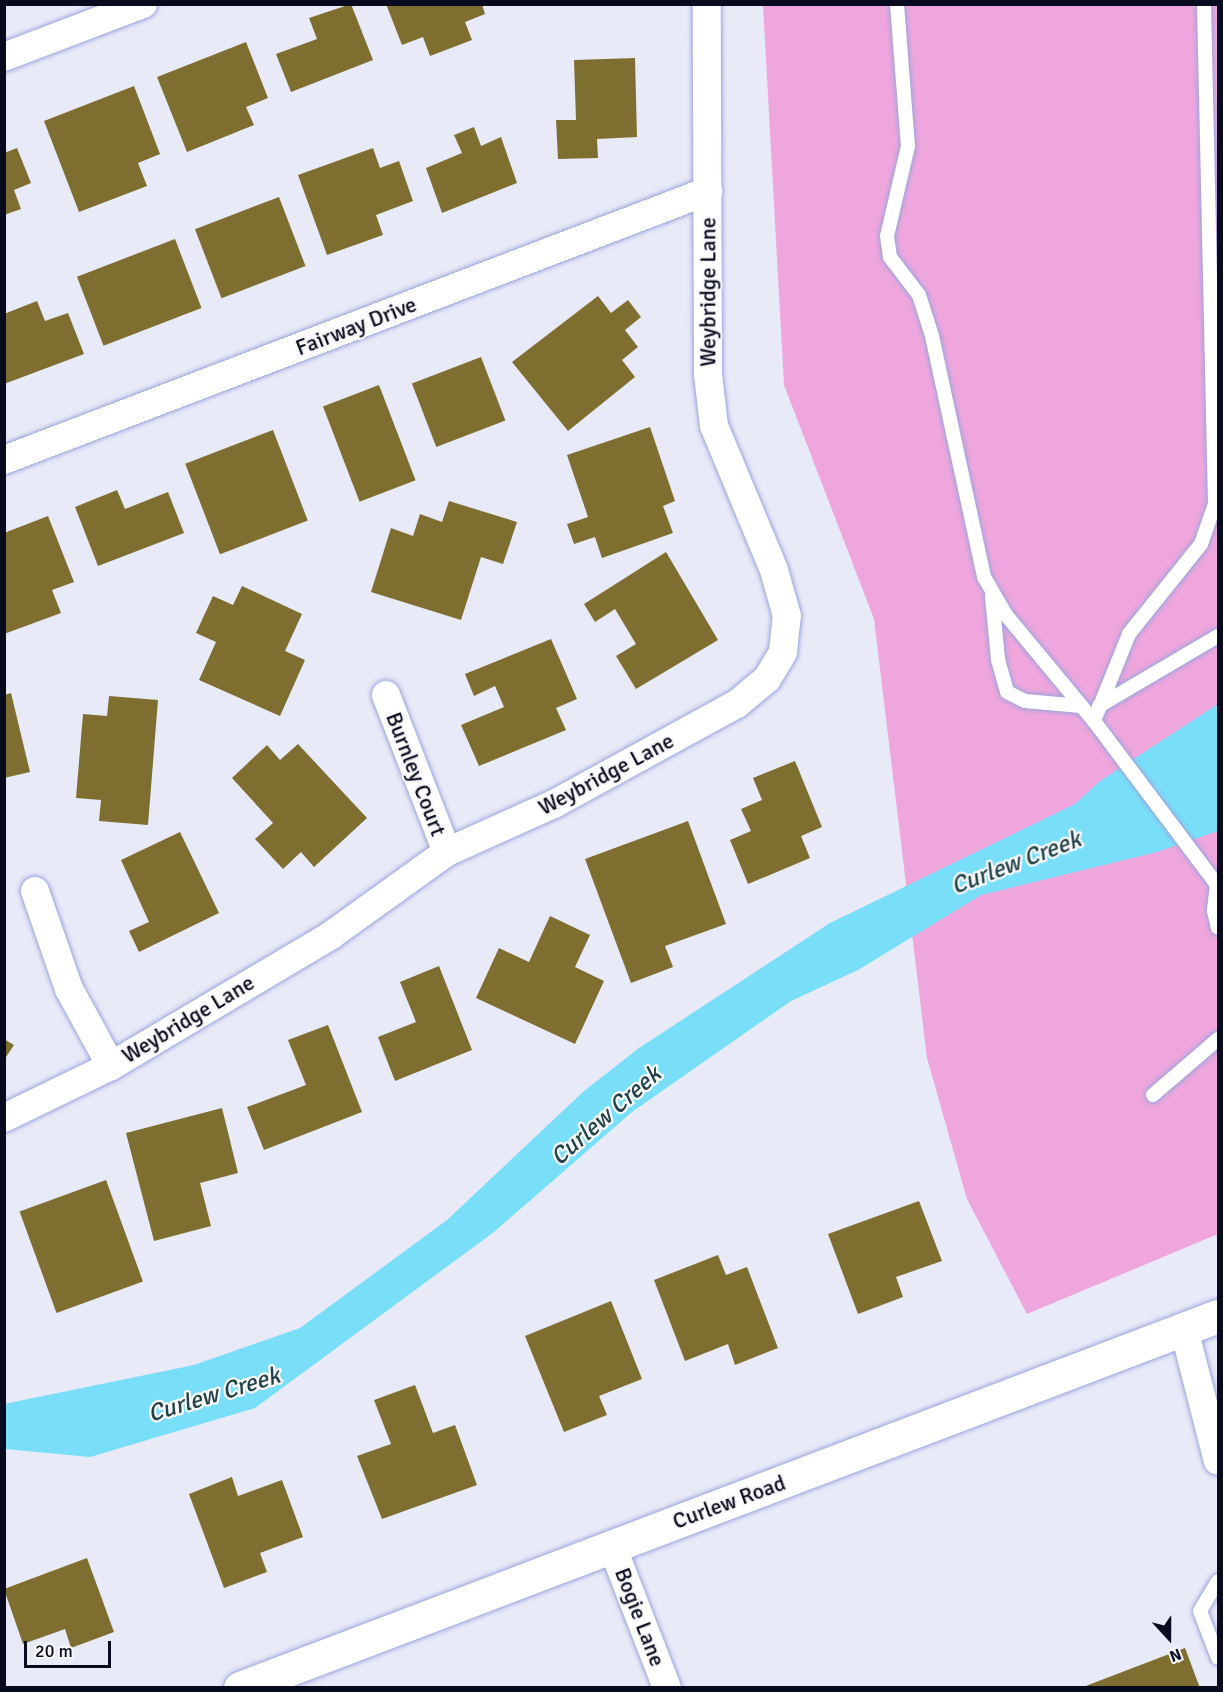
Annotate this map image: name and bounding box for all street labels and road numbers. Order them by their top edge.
street label: Weybridge Lane [695,217,721,367]
street label: Fairway Drive [292,291,420,361]
street label: Burnley Court [380,708,452,840]
street label: Weybridge Lane [534,727,678,821]
street label: Weybridge Lane [117,969,259,1069]
street label: Curlew Road [669,1469,789,1535]
street label: Bogie Lane [609,1564,671,1670]

